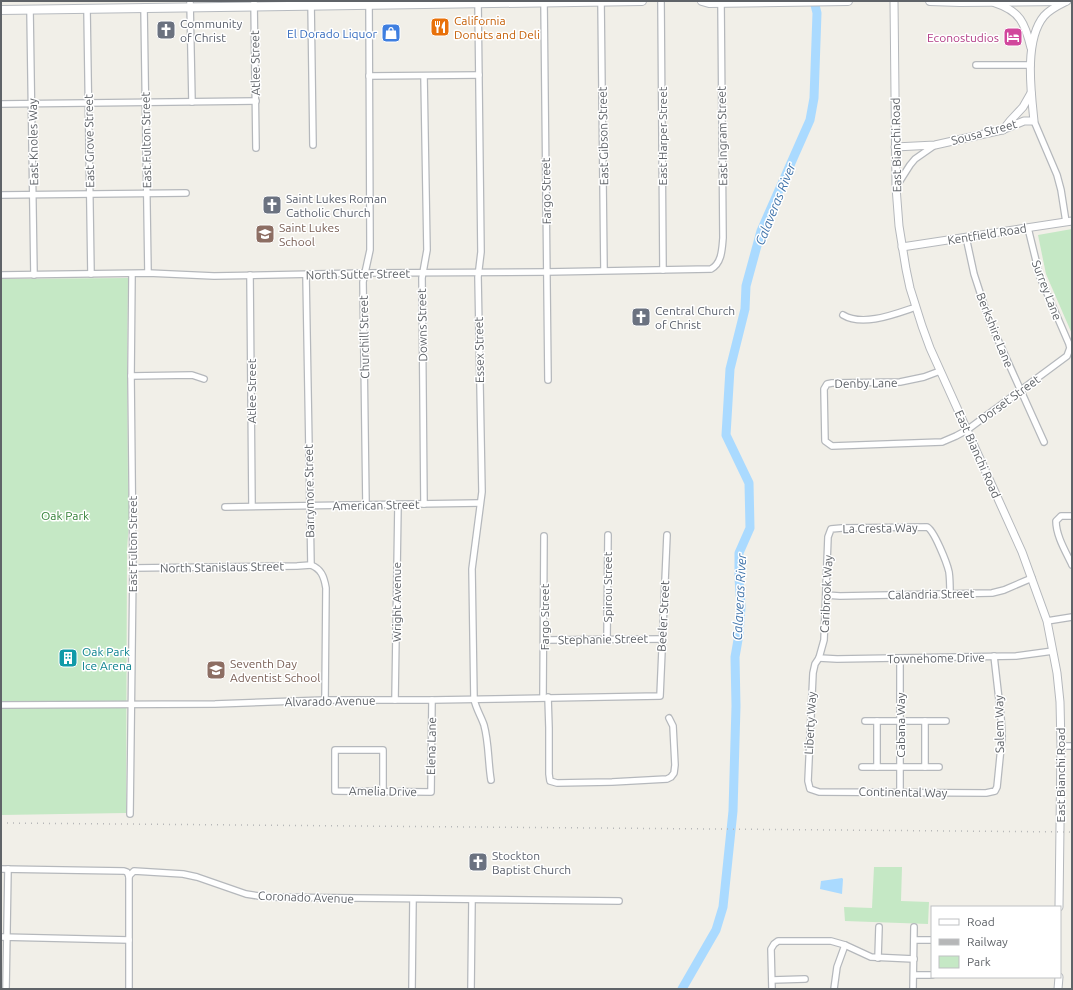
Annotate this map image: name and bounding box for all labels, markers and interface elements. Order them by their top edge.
place label: California Donuts and Deli [454,14,540,41]
restaurant icon: California Donuts and Deli [429,16,451,38]
place label: Community of Christ [180,17,242,44]
church icon: Community of Christ [155,19,177,41]
shop icon: El Dorado Liquor [380,22,402,44]
hotel icon: Econostudios [1002,26,1024,48]
place label: El Dorado Liquor [287,27,377,40]
street label: Atlee Street [248,30,262,96]
place label: Econostudios [927,31,999,44]
street label: East Gibson Street [596,86,610,186]
street label: East Harper Street [656,86,669,186]
street label: East Ingram Street [715,86,729,186]
street label: East Fulton Street [139,91,153,188]
street label: East Grove Street [82,94,96,188]
street label: East Bianchi Road [889,97,903,193]
street label: East Knoles Way [26,98,40,186]
street label: Sousa Street [950,117,1019,147]
street label: Fargo Street [539,157,553,224]
water label: Calaveras River [752,160,798,247]
place label: Saint Lukes Roman Catholic Church [286,192,387,219]
church icon: Saint Lukes Roman Catholic Church [261,194,283,216]
place label: Saint Lukes School [279,221,339,248]
street label: Kentfield Road [946,221,1028,247]
school or university icon: Saint Lukes School [254,223,276,245]
street label: Surrey Lane [1030,258,1064,322]
street label: North Sutter Street [306,267,411,281]
street label: Downs Street [415,288,429,362]
street label: Berkshire Lane [974,291,1016,369]
street label: Churchill Street [357,295,371,379]
place label: Central Church of Christ [655,304,735,331]
church icon: Central Church of Christ [630,306,652,328]
street label: Essex Street [472,317,486,383]
street label: Atlee Street [245,358,258,424]
street label: Dorset Street [976,372,1043,426]
street label: Denby Lane [834,376,898,390]
street label: East Bianchi Road [953,408,1003,500]
street label: Barrymore Street [302,444,316,538]
street label: East Fulton Street [126,495,139,592]
street label: American Street [332,498,420,512]
park label: Oak Park [41,509,89,522]
street label: La Cresta Way [842,521,918,535]
street label: Spirou Street [601,551,614,622]
water label: Calaveras River [730,552,748,641]
street label: Caribrook Way [817,554,835,633]
street label: North Stanislaus Street [160,559,284,575]
street label: Wright Avenue [390,562,403,642]
street label: Beeler Street [655,580,671,652]
street label: Fargo Street [538,583,551,650]
street label: Calandria Street [888,587,975,601]
street label: Stephanie Street [558,632,649,646]
place label: Oak Park Ice Arena [82,645,132,672]
building icon: Oak Park Ice Arena [57,647,79,669]
street label: Townehome Drive [887,651,985,665]
place label: Seventh Day Adventist School [230,657,320,684]
school or university icon: Seventh Day Adventist School [205,659,227,681]
street label: Liberty Way [802,691,818,755]
street label: Cabana Way [894,692,907,758]
street label: Alvarado Avenue [284,694,376,708]
street label: Salem Way [992,695,1006,753]
street label: Elena Lane [424,717,438,775]
street label: East Bianchi Road [1054,728,1067,822]
street label: Amelia Drive [349,784,417,798]
street label: Continental Way [859,785,948,799]
place label: Stockton Baptist Church [492,849,571,876]
church icon: Stockton Baptist Church [467,851,489,873]
street label: Coronado Avenue [258,889,354,905]
legend [931,906,1061,978]
text: Road [967,915,995,928]
text: Railway [967,935,1008,948]
text: Park [967,955,991,968]

